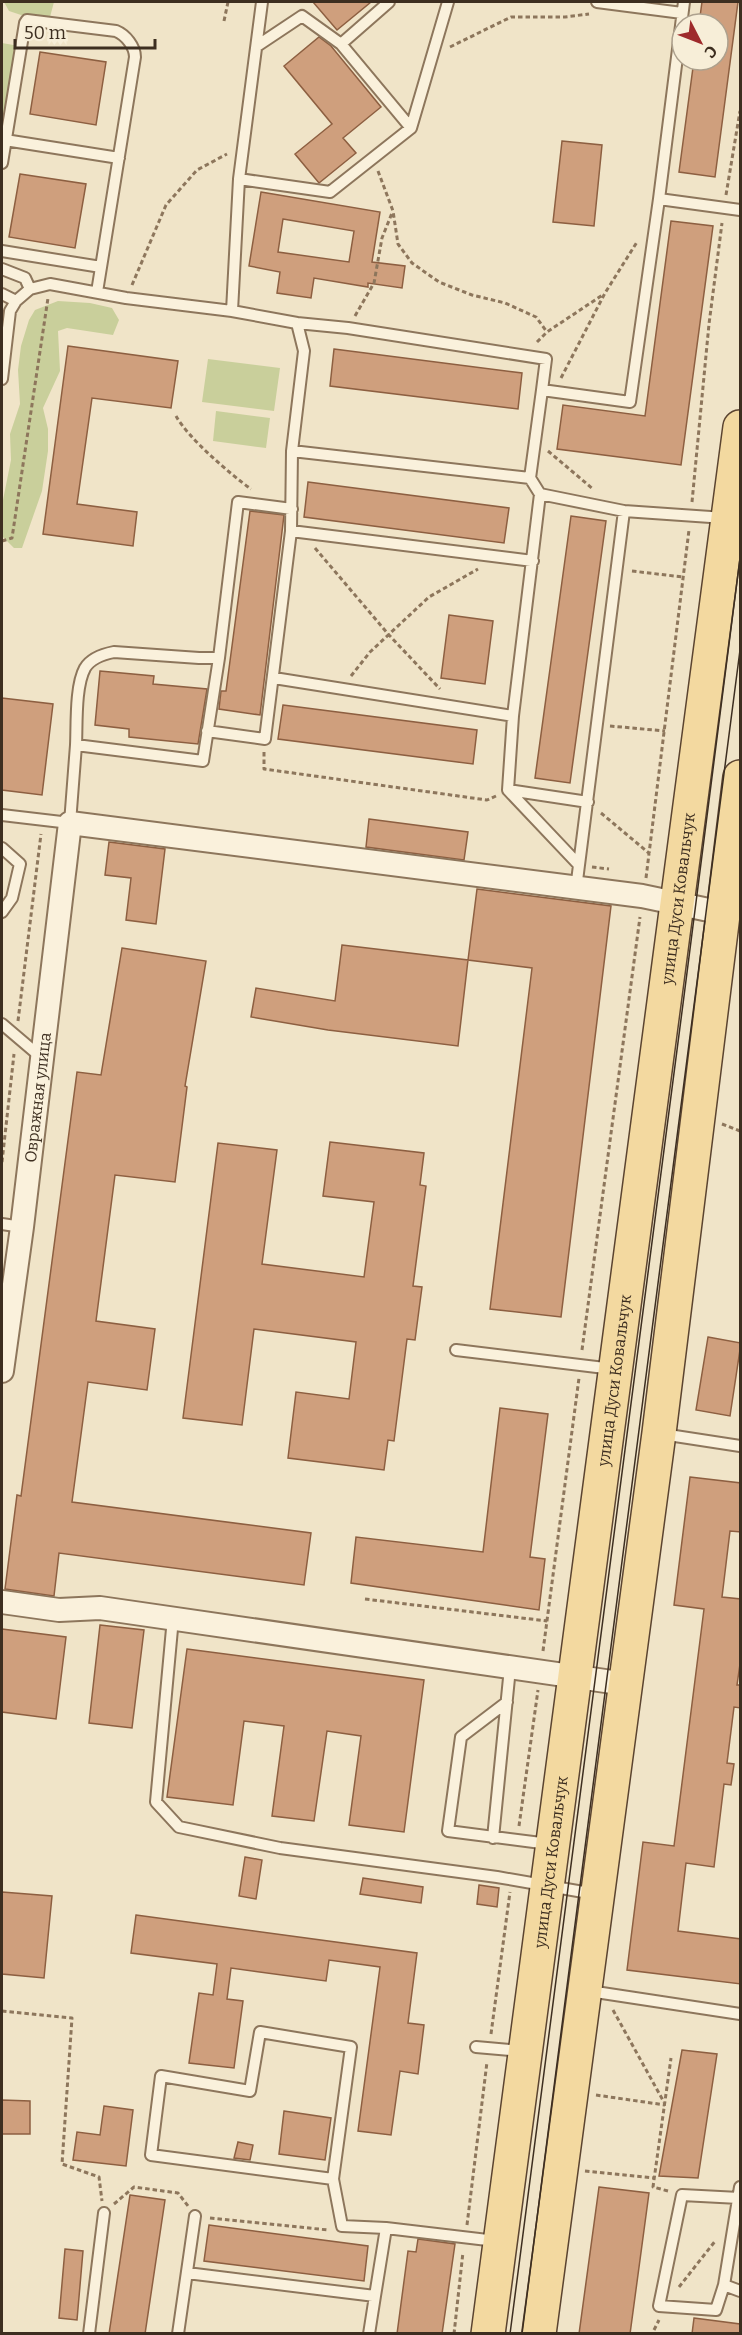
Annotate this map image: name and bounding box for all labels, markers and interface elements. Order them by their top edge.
scale bar [15,12,154,50]
north arrow [670,12,730,72]
text: 50 m [24,22,66,44]
text: С [700,42,721,62]
street label: улица Дуси Ковальчук [657,811,699,987]
street label: Овражная улица [20,1031,55,1163]
street label: улица Дуси Ковальчук [593,1293,635,1468]
street label: улица Дуси Ковальчук [529,1774,571,1950]

